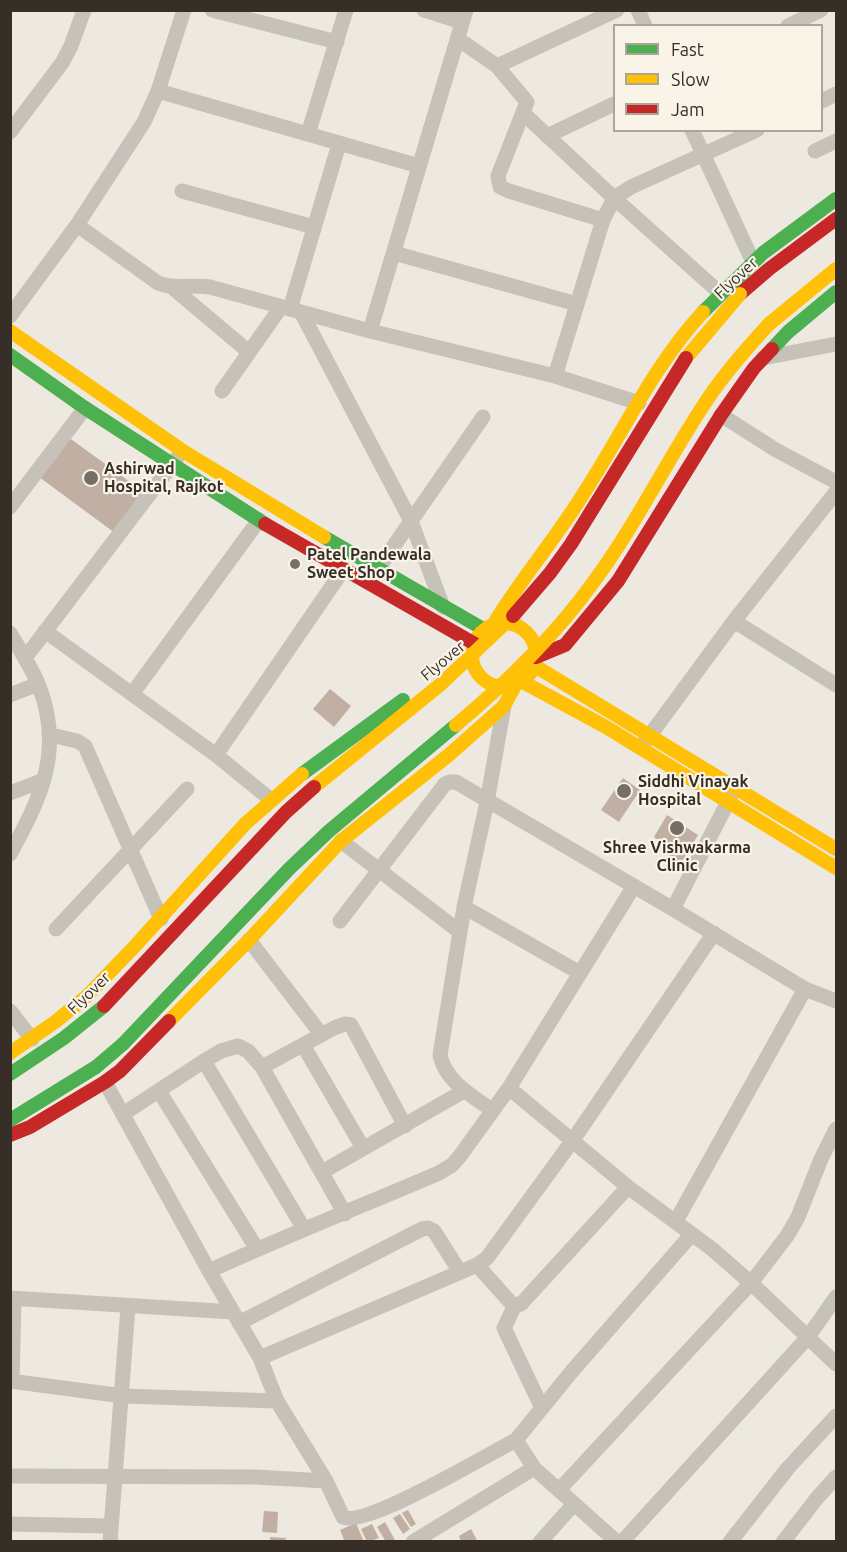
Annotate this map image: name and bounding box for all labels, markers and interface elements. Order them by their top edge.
legend [613,24,823,132]
text: Fast [671,39,704,59]
text: Slow [671,69,710,89]
text: Jam [671,99,705,119]
street label: Flyover [710,253,762,303]
place label: Ashirwad Hospital, Rajkot [104,459,224,497]
marker: Ashirwad Hospital, Rajkot [82,469,100,487]
place label: Patel Pandewala Sweet Shop [307,545,432,583]
marker: Patel Pandewala Sweet Shop [288,557,302,571]
street label: Flyover [417,637,469,685]
place label: Siddhi Vinayak Hospital [638,772,748,810]
marker: Siddhi Vinayak Hospital [615,782,633,800]
marker: Shree Vishwakarma Clinic [668,819,686,837]
place label: Shree Vishwakarma Clinic [603,838,751,876]
street label: Flyover [64,968,114,1018]

